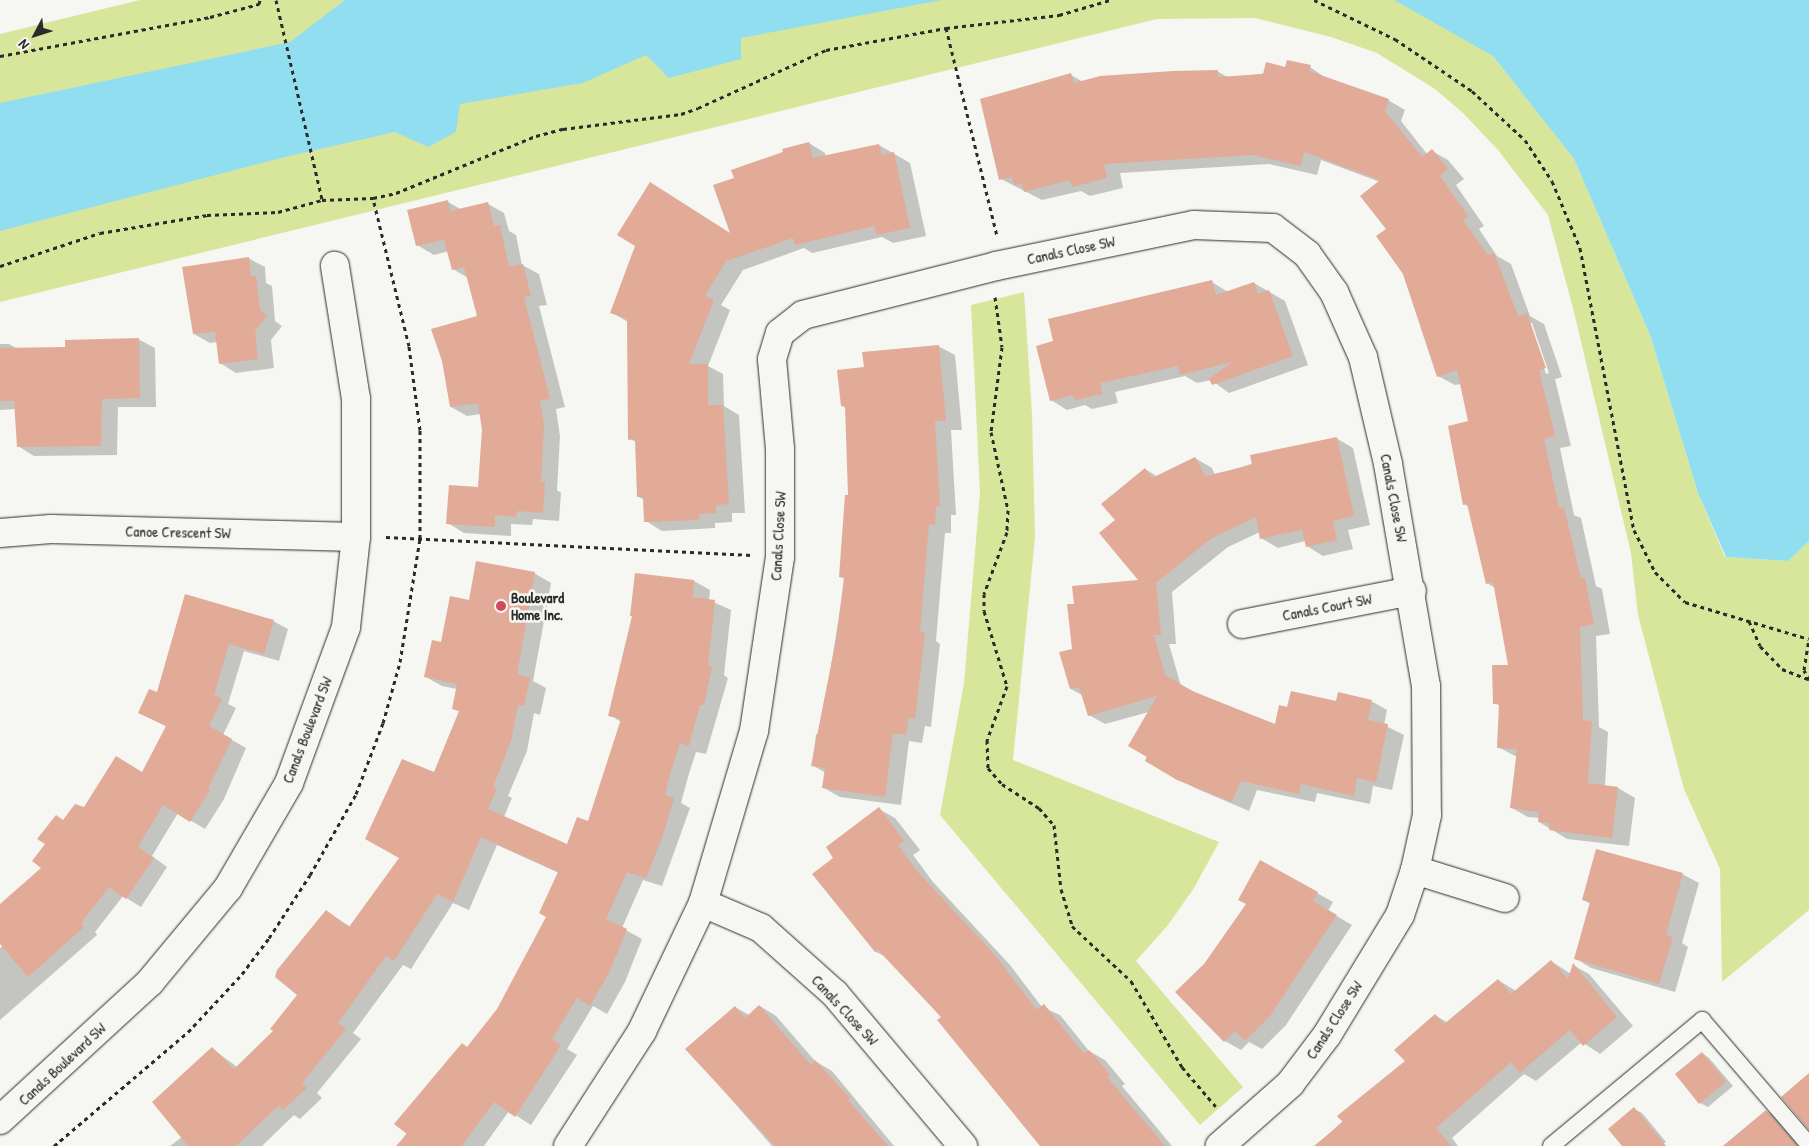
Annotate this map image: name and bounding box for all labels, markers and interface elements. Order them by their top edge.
north arrow [10,10,60,60]
text: N [13,36,33,54]
street label: Canals Close SW [1025,232,1117,268]
street label: Canals Close SW [1377,452,1411,544]
street label: Canals Close SW [767,491,789,581]
street label: Canoe Crescent SW [125,522,231,542]
place label: Boulevard Home Inc. [511,588,564,623]
street label: Canals Court SW [1281,590,1373,624]
marker: Boulevard Home Inc. [495,600,507,612]
street label: Canals Boulevard SW [278,674,336,786]
street label: Canals Close SW [808,971,882,1049]
street label: Canals Close SW [1302,978,1366,1062]
street label: Canals Boulevard SW [15,1019,109,1109]

